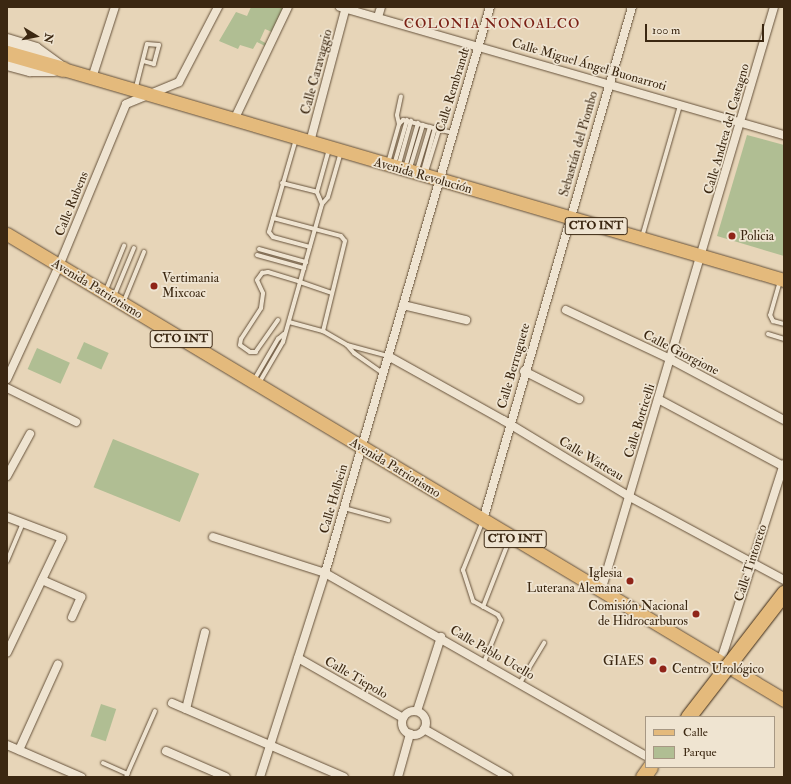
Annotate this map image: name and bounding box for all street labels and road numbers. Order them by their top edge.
street label: Calle Caravaggio [298,28,336,116]
street label: Calle Miguel Ángel Buonarroti [510,35,668,95]
street label: Calle Rembrandt [433,46,473,134]
street label: Calle Andrea del Castagno [701,62,753,196]
street label: Sebastián del Piombo [556,89,602,199]
street label: Avenida Revolución [372,155,474,197]
street label: Calle Rubens [52,169,92,239]
road number: CTO INT [564,216,628,236]
street label: Avenida Patriotismo [49,256,145,322]
street label: Calle Berruguete [494,321,534,411]
street label: Calle Giorgione [640,327,722,379]
road number: CTO INT [149,329,213,349]
street label: Calle Botticelli [621,382,659,460]
street label: Calle Watteau [556,434,626,484]
street label: Avenida Patriotismo [347,435,443,501]
street label: Calle Holbein [317,462,351,536]
street label: Calle Tintoreto [731,522,771,604]
road number: CTO INT [483,529,547,549]
street label: Calle Pablo Ucello [447,623,537,683]
street label: Calle Tiepolo [322,654,390,702]

